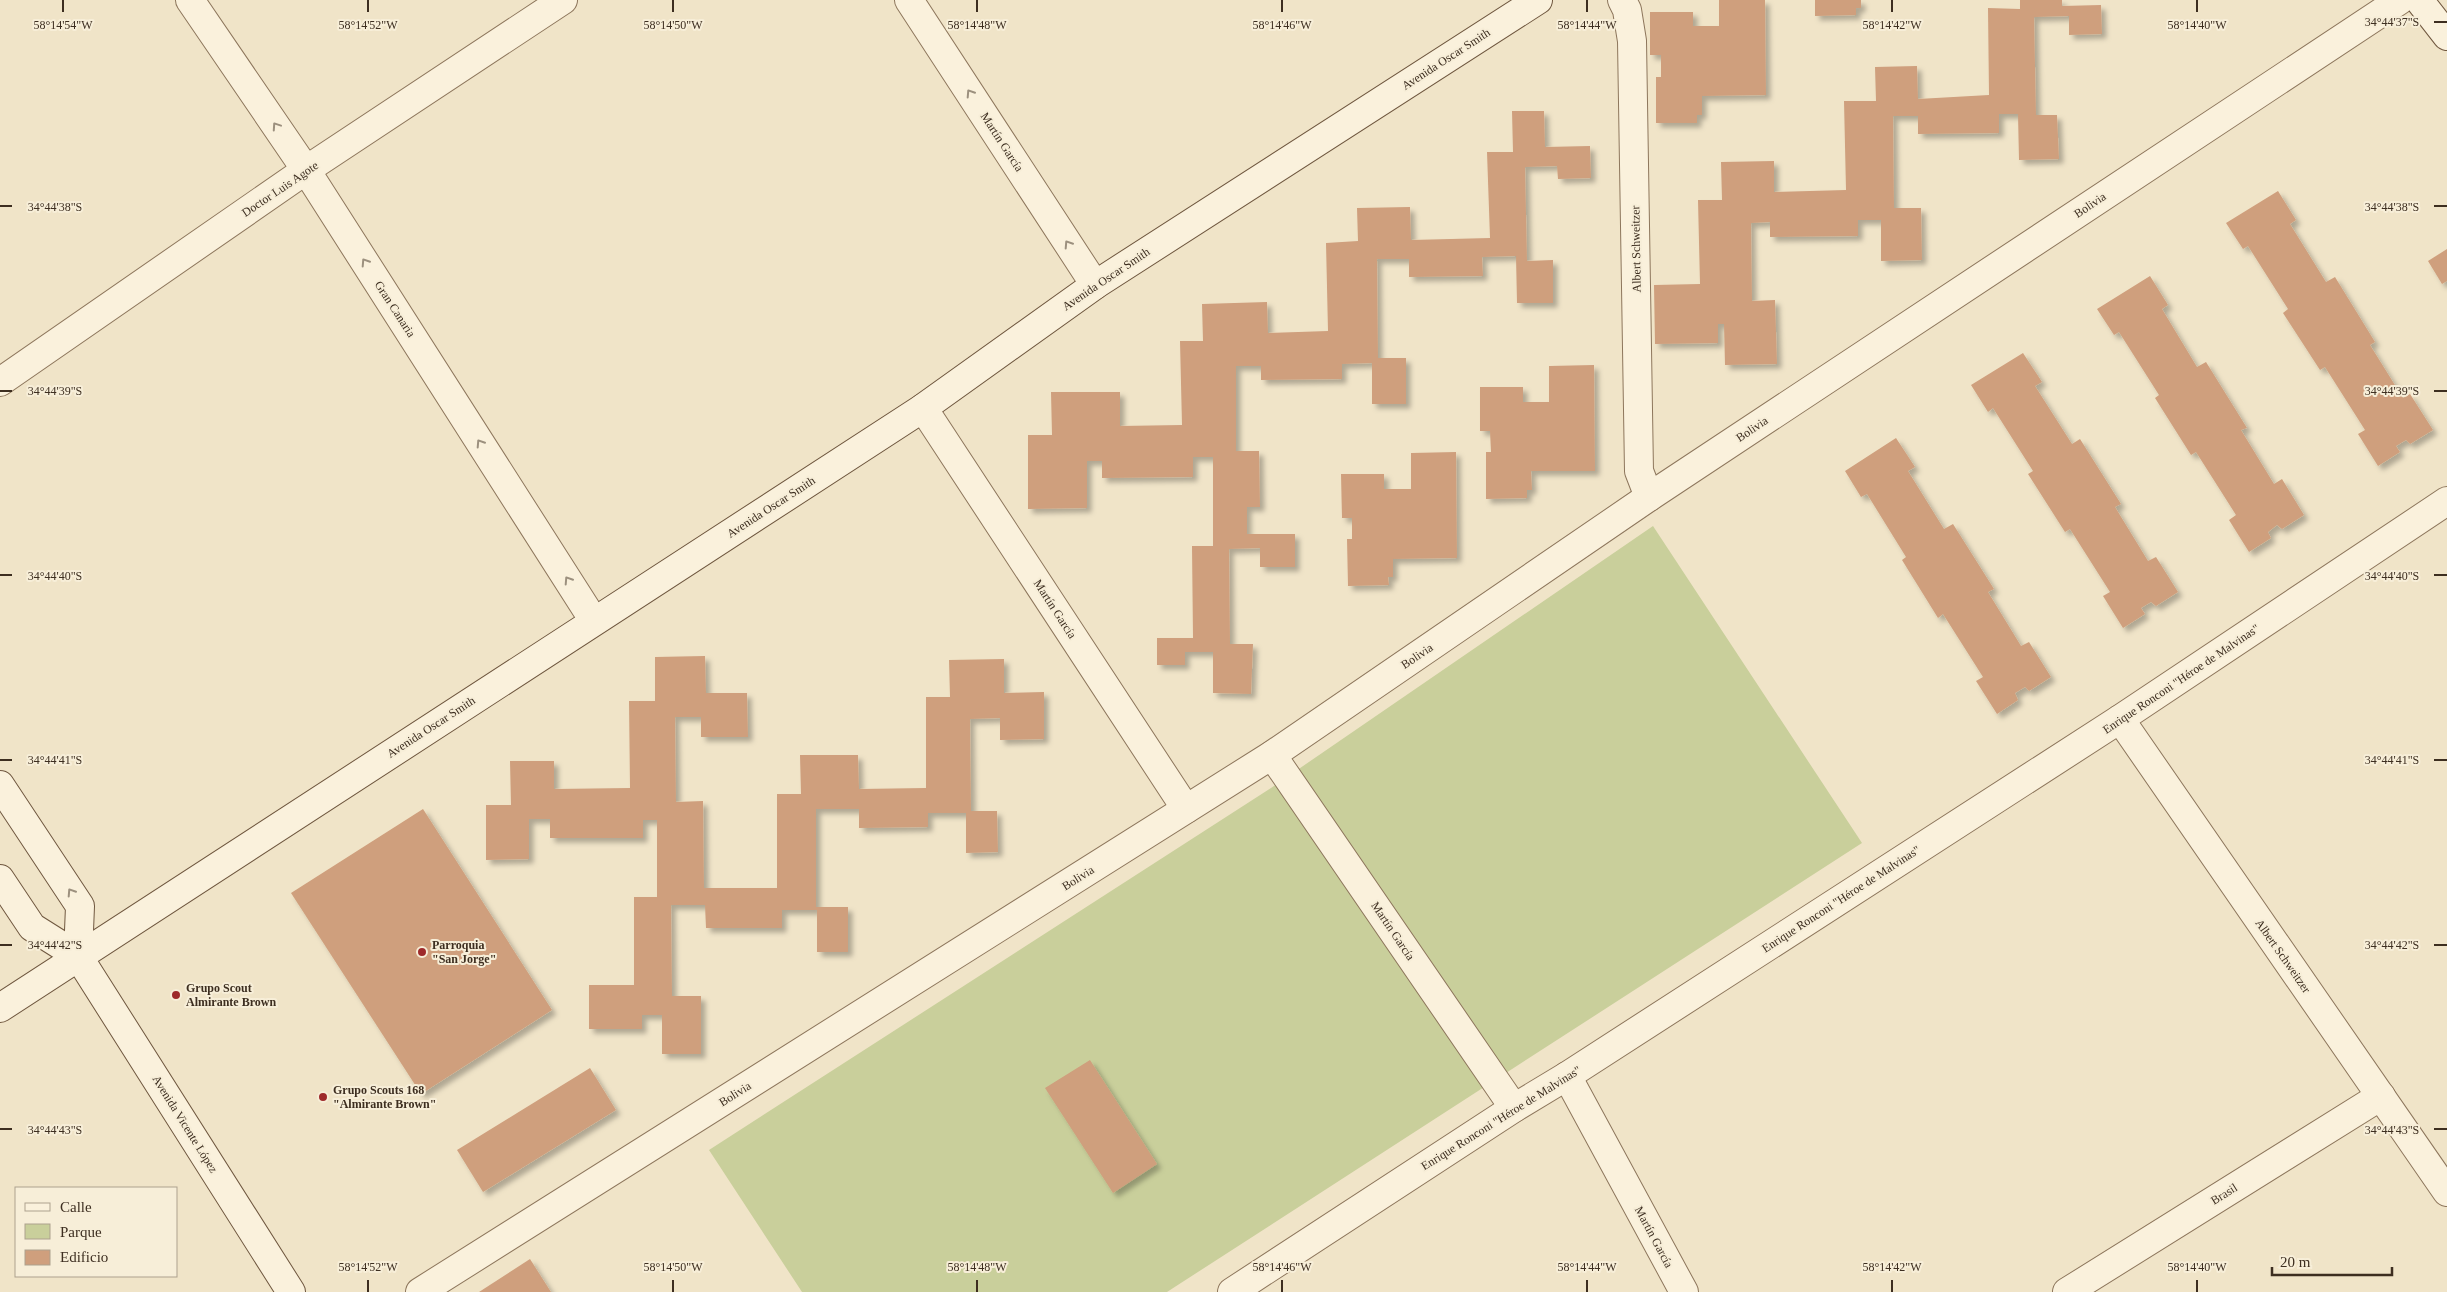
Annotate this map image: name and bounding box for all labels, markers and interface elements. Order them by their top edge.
text: 34°44'37"S [2365,15,2419,29]
text: 58°14'54"W [33,18,93,32]
text: 58°14'52"W [338,18,398,32]
text: 58°14'50"W [643,18,703,32]
text: 58°14'48"W [947,18,1007,32]
text: 58°14'46"W [1252,18,1312,32]
text: 58°14'44"W [1557,18,1617,32]
text: 58°14'42"W [1862,18,1922,32]
text: 58°14'40"W [2167,18,2227,32]
street label: Avenida Oscar Smith [1399,25,1493,93]
one-way arrow [966,89,976,98]
street label: Martín García [978,110,1027,175]
one-way arrow [273,122,282,132]
street label: Doctor Luis Agote [239,158,321,220]
street label: Bolivia [2071,189,2109,221]
text: 34°44'38"S [28,200,82,214]
text: 34°44'38"S [2365,200,2419,214]
street label: Albert Schweitzer [1628,205,1644,293]
one-way arrow [1065,240,1074,250]
street label: Avenida Oscar Smith [1060,245,1152,313]
one-way arrow [361,258,371,267]
street label: Gran Canaria [372,278,419,340]
text: 34°44'39"S [28,384,82,398]
text: 34°44'39"S [2365,384,2419,398]
street label: Bolivia [1733,413,1771,445]
one-way arrow [477,439,487,448]
street label: Avenida Oscar Smith [724,473,818,541]
text: 34°44'40"S [28,569,82,583]
text: 34°44'40"S [2365,569,2419,583]
one-way arrow [565,576,574,586]
street label: Martín García [1031,577,1080,642]
street label: Enrique Ronconi "Héroe de Malvinas" [2100,621,2262,737]
street label: Bolivia [1398,640,1436,672]
street label: Avenida Oscar Smith [384,693,478,761]
text: 34°44'41"S [28,753,82,767]
text: 34°44'41"S [2365,753,2419,767]
street label: Enrique Ronconi "Héroe de Malvinas" [1759,842,1923,955]
street label: Bolivia [1059,862,1097,893]
one-way arrow [67,889,77,898]
street label: Martín García [1368,899,1418,964]
street label: Albert Schweitzer [2252,916,2314,996]
text: 34°44'42"S [28,938,82,952]
place label: Parroquia "San Jorge" [432,938,496,966]
text: 34°44'42"S [2365,938,2419,952]
marker: Parroquia "San Jorge" [416,946,428,958]
place label: Grupo Scout Almirante Brown [186,981,276,1009]
marker: Grupo Scout Almirante Brown [170,989,182,1001]
street label: Enrique Ronconi "Héroe de Malvinas" [1419,1063,1584,1173]
street label: Avenida Vicente López [149,1073,221,1175]
street label: Bolivia [716,1078,754,1109]
place label: Grupo Scouts 168 "Almirante Brown" [333,1083,436,1111]
marker: Grupo Scouts 168 "Almirante Brown" [317,1091,329,1103]
text: 34°44'43"S [28,1123,82,1137]
text: 34°44'43"S [2365,1123,2419,1137]
street label: Brasil [2208,1180,2240,1208]
legend [15,1187,178,1277]
text: Calle [60,1199,92,1215]
street label: Martín García [1632,1204,1676,1271]
text: Parque [60,1224,102,1240]
scale bar [2272,1244,2392,1276]
text: Edificio [60,1249,108,1265]
text: 20 m [2280,1254,2311,1270]
text: 58°14'52"W [338,1260,398,1274]
text: 58°14'50"W [643,1260,703,1274]
text: 58°14'48"W [947,1260,1007,1274]
text: 58°14'46"W [1252,1260,1312,1274]
text: 58°14'44"W [1557,1260,1617,1274]
text: 58°14'42"W [1862,1260,1922,1274]
text: 58°14'40"W [2167,1260,2227,1274]

